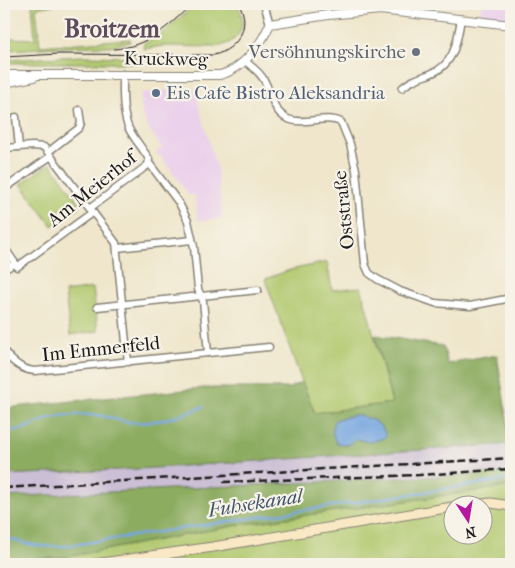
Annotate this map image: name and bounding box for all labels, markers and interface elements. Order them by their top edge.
district label: Broitzem [64,15,161,43]
place label: Versöhnungskirche [248,41,406,63]
marker: Versöhnungskirche [410,46,422,58]
street label: Kruckweg [124,47,209,71]
place label: Eis Cafe Bistro Aleksandria [166,82,385,104]
marker: Eis Cafe Bistro Aleksandria [150,87,162,99]
street label: Am Meierhof [42,144,144,232]
street label: Oststraße [329,169,359,251]
street label: Im Emmerfeld [41,332,162,366]
water label: Fuhsekanal [205,484,306,522]
north arrow [442,496,492,546]
text: N [463,523,478,542]

